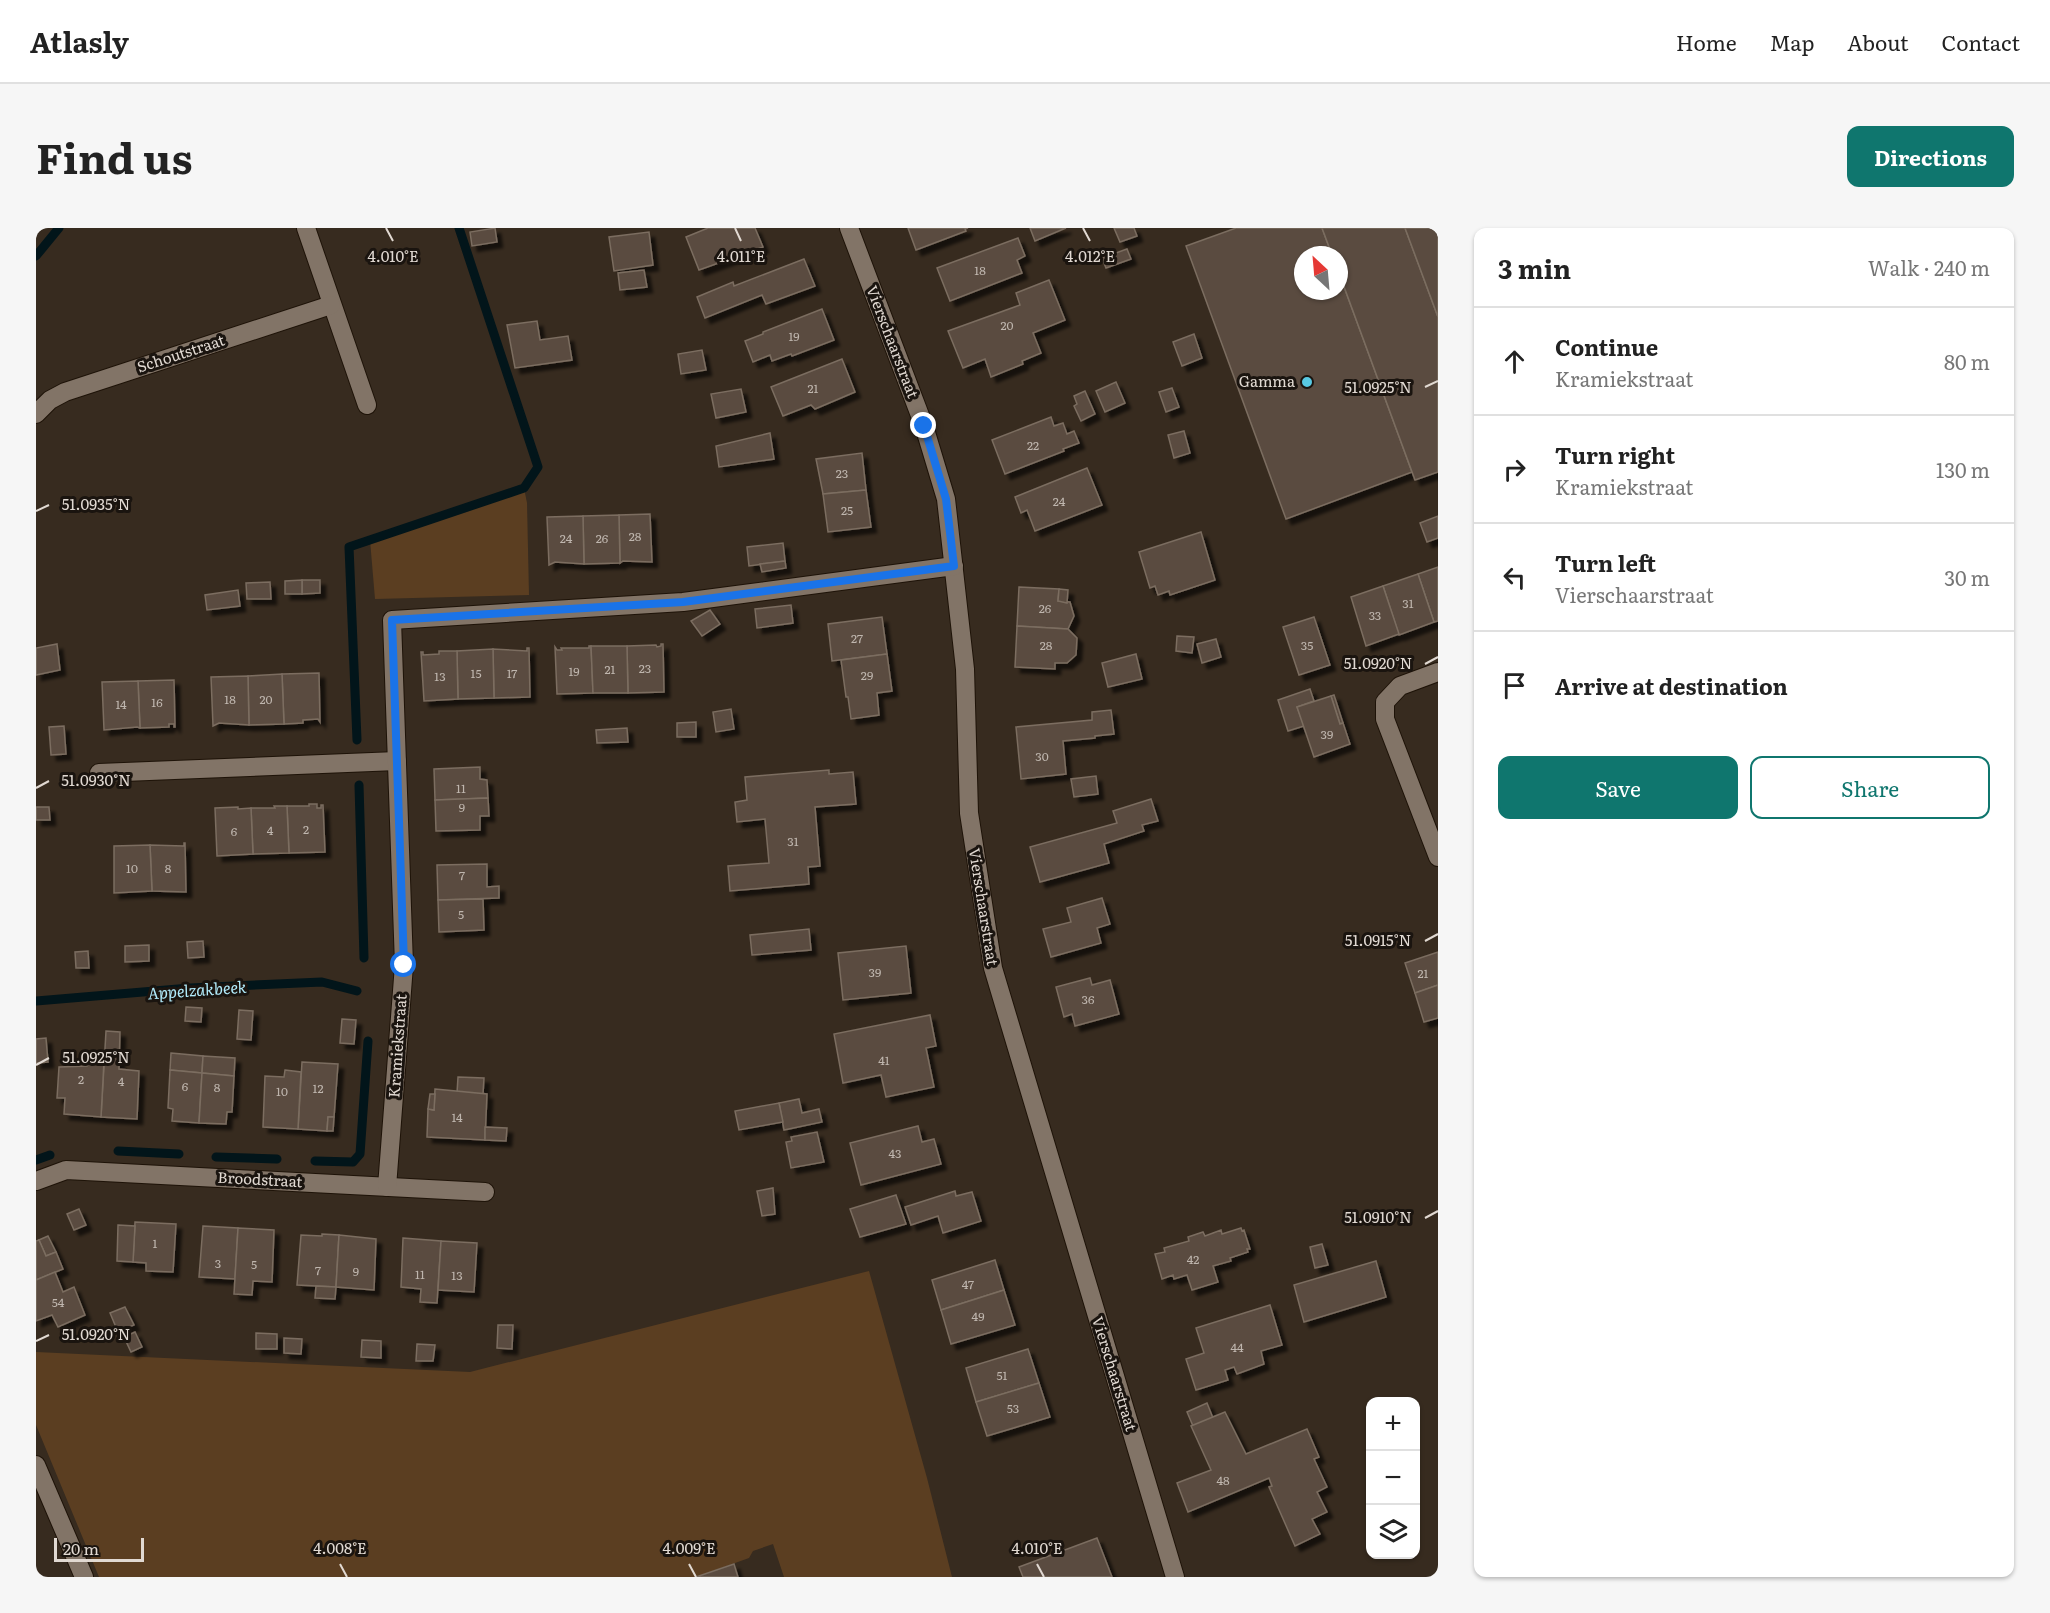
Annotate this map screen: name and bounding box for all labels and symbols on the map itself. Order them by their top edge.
text: 4.010°E [367,244,419,267]
text: 4.011°E [717,244,765,267]
text: 4.012°E [1065,244,1115,267]
north arrow [1294,246,1348,300]
house number: 18 [974,261,986,279]
street label: Vierschaarstraat [861,282,925,401]
house number: 20 [1000,316,1014,334]
house number: 19 [788,327,800,345]
street label: Schoutstraat [134,328,227,378]
place label: Gamma [1239,369,1296,392]
marker: Gamma [1300,375,1314,389]
text: 51.0925°N [1344,375,1412,398]
house number: 21 [808,379,819,397]
route end [910,412,936,438]
house number: 22 [1027,436,1039,454]
house number: 23 [836,464,848,482]
text: 51.0935°N [62,492,130,515]
house number: 24 [1053,492,1066,510]
house number: 25 [841,501,853,519]
house number: 28 [629,527,642,545]
house number: 24 [560,529,573,547]
house number: 26 [596,529,609,547]
house number: 31 [1402,594,1414,612]
house number: 26 [1039,599,1052,617]
house number: 33 [1369,606,1381,624]
house number: 27 [851,629,863,647]
house number: 28 [1040,636,1053,654]
house number: 35 [1301,636,1313,654]
text: 51.0920°N [1344,651,1412,674]
house number: 23 [639,659,651,677]
house number: 21 [605,660,616,678]
house number: 19 [568,662,580,680]
house number: 15 [471,664,481,682]
house number: 17 [507,664,517,682]
house number: 29 [861,666,873,684]
house number: 13 [434,667,446,685]
house number: 18 [224,690,236,708]
house number: 20 [259,690,273,708]
house number: 16 [151,693,163,711]
house number: 14 [115,695,127,713]
house number: 39 [1321,725,1333,743]
house number: 30 [1035,747,1049,765]
text: 51.0930°N [61,768,131,791]
house number: 11 [456,779,466,797]
house number: 9 [459,798,465,816]
house number: 2 [303,820,309,838]
house number: 4 [267,821,274,839]
house number: 6 [231,822,238,840]
house number: 31 [787,832,799,850]
street label: Vierschaarstraat [964,846,1005,967]
house number: 10 [126,859,138,877]
house number: 8 [165,859,172,877]
house number: 7 [459,866,465,884]
house number: 5 [458,905,464,923]
text: 51.0915°N [1345,928,1411,951]
route start [390,951,416,977]
house number: 39 [869,963,881,981]
house number: 21 [1418,964,1429,982]
water label: Appelzakbeek [147,974,247,1004]
house number: 36 [1082,990,1095,1008]
street label: Kramiekstraat [381,993,412,1098]
text: 51.0925°N [62,1045,130,1068]
house number: 41 [878,1051,890,1069]
house number: 2 [78,1070,84,1088]
house number: 4 [118,1072,125,1090]
house number: 6 [182,1077,189,1095]
house number: 8 [214,1078,221,1096]
house number: 12 [313,1079,323,1097]
house number: 10 [276,1082,288,1100]
house number: 14 [451,1108,463,1126]
house number: 43 [888,1144,902,1162]
street label: Broodstraat [217,1165,303,1192]
text: 51.0910°N [1344,1205,1412,1228]
house number: 1 [153,1234,158,1252]
house number: 42 [1187,1250,1199,1268]
house number: 3 [215,1254,221,1272]
house number: 5 [251,1255,257,1273]
house number: 7 [315,1261,321,1279]
house number: 9 [353,1262,359,1280]
house number: 11 [415,1265,425,1283]
house number: 13 [451,1266,463,1284]
house number: 47 [962,1275,974,1293]
house number: 54 [52,1293,65,1311]
house number: 49 [972,1307,984,1325]
street label: Vierschaarstraat [1087,1313,1144,1434]
text: 51.0920°N [62,1322,130,1345]
house number: 44 [1230,1338,1244,1356]
house number: 51 [997,1366,1008,1384]
house number: 53 [1007,1399,1019,1417]
house number: 48 [1216,1471,1230,1489]
scale bar [54,1535,144,1562]
text: 4.008°E [313,1536,367,1559]
text: 4.009°E [663,1536,715,1559]
text: 4.010°E [1011,1536,1063,1559]

